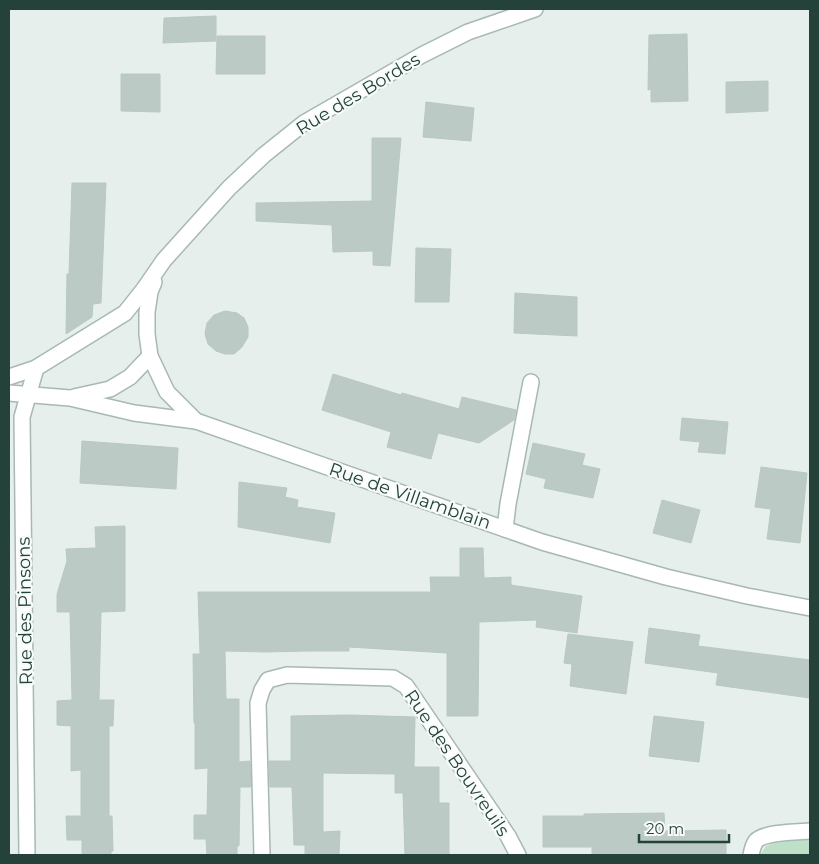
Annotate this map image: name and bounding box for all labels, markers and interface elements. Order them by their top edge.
street label: Rue des Bordes [292,48,424,140]
street label: Rue de Villamblain [326,458,494,534]
street label: Rue des Pinsons [13,536,37,685]
street label: Rue des Bouvreuils [400,685,514,841]
scale bar [639,812,729,844]
text: 20 m [646,819,684,838]

